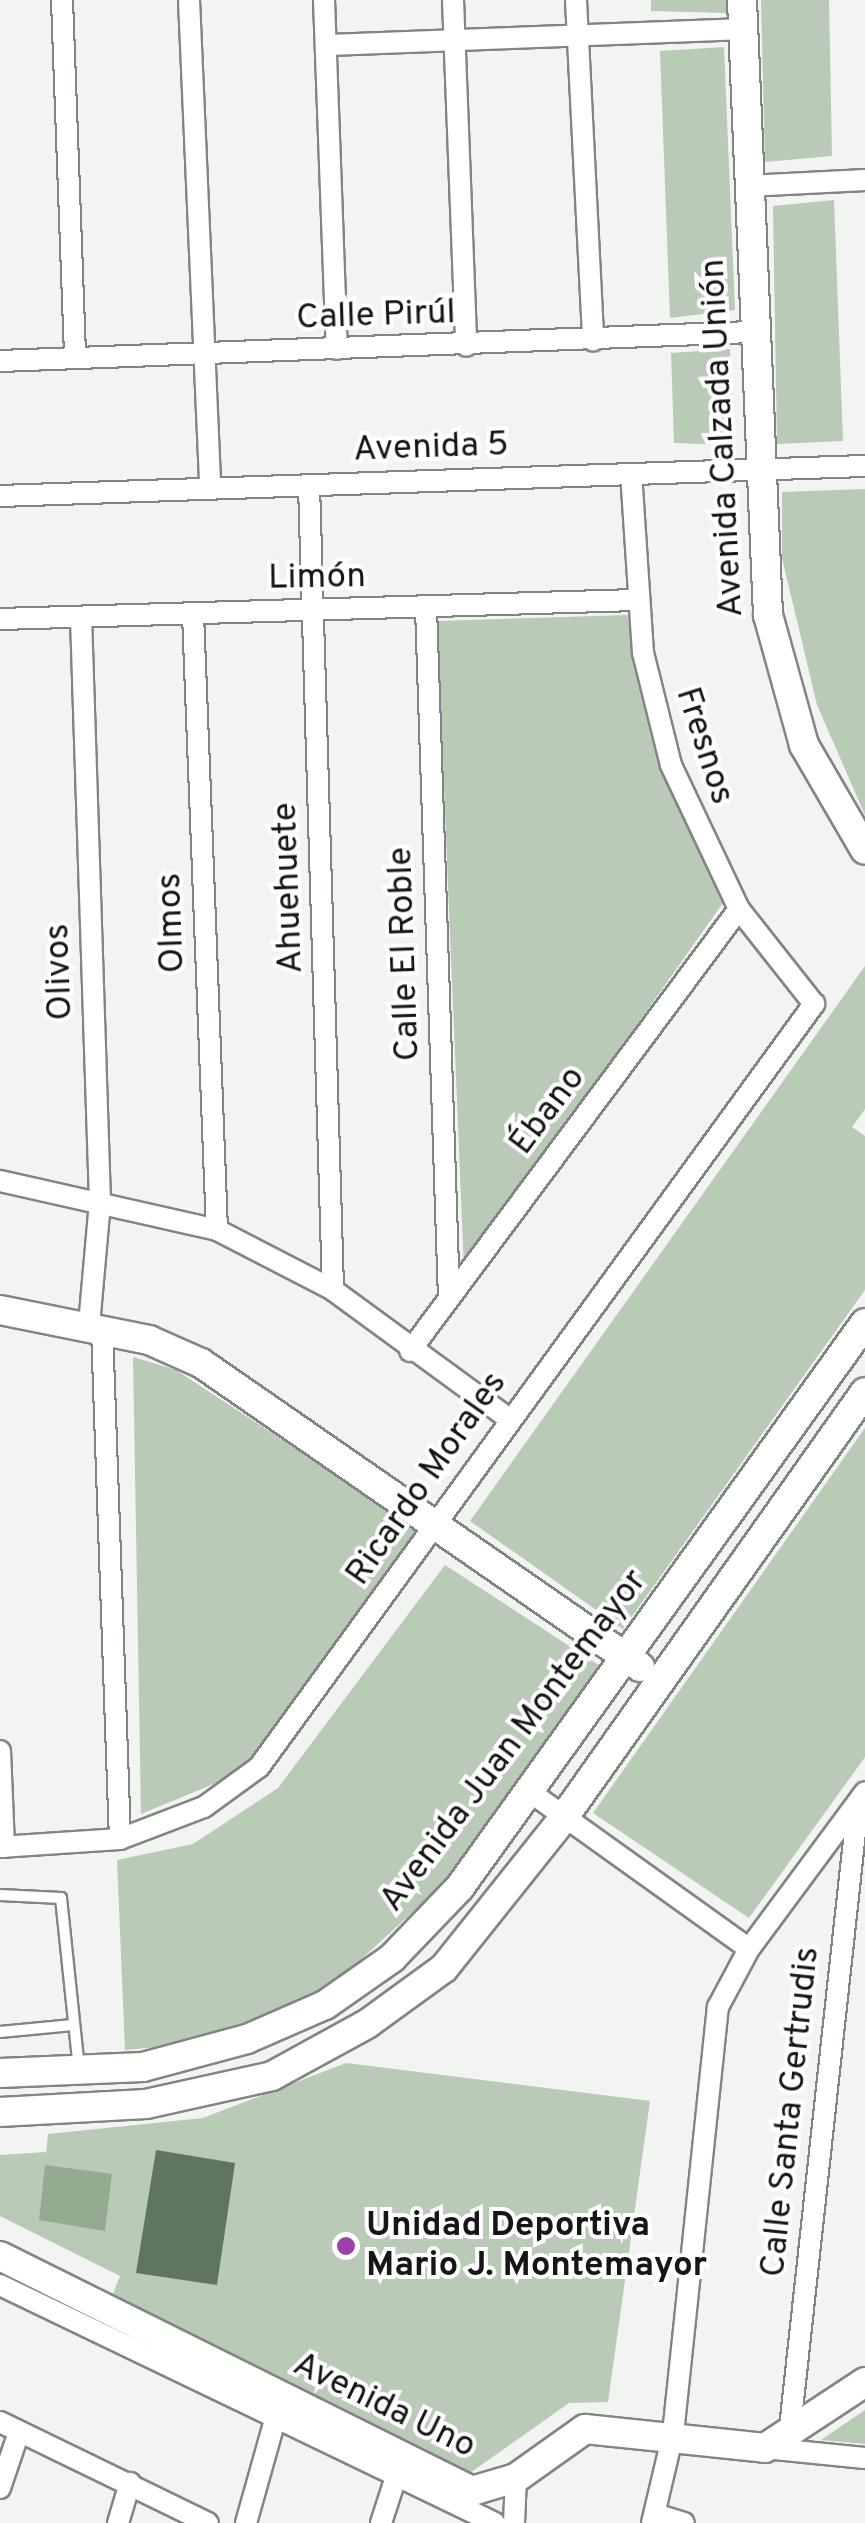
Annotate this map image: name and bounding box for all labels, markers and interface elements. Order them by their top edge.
street label: Avenida Calzada Unión [693,258,753,618]
street label: Calle Pirúl [296,292,456,340]
street label: Avenida 5 [353,424,509,472]
street label: Limón [268,556,366,600]
street label: Fresnos [665,682,743,810]
street label: Ahuehuete [265,802,313,974]
street label: Calle El Roble [380,846,430,1062]
street label: Olmos [149,872,195,974]
street label: Olivos [37,923,83,1021]
street label: Ébano [501,1059,595,1163]
street label: Ricardo Morales [338,1364,516,1594]
street label: Avenida Juan Montemayor [371,1561,657,1921]
street label: Calle Santa Gertrudis [753,1945,829,2279]
place label: Unidad Deportiva Mario J. Montemayor [366,2205,707,2287]
marker: Unidad Deportiva Mario J. Montemayor [335,2235,357,2257]
street label: Avenida Uno [286,2344,482,2468]

